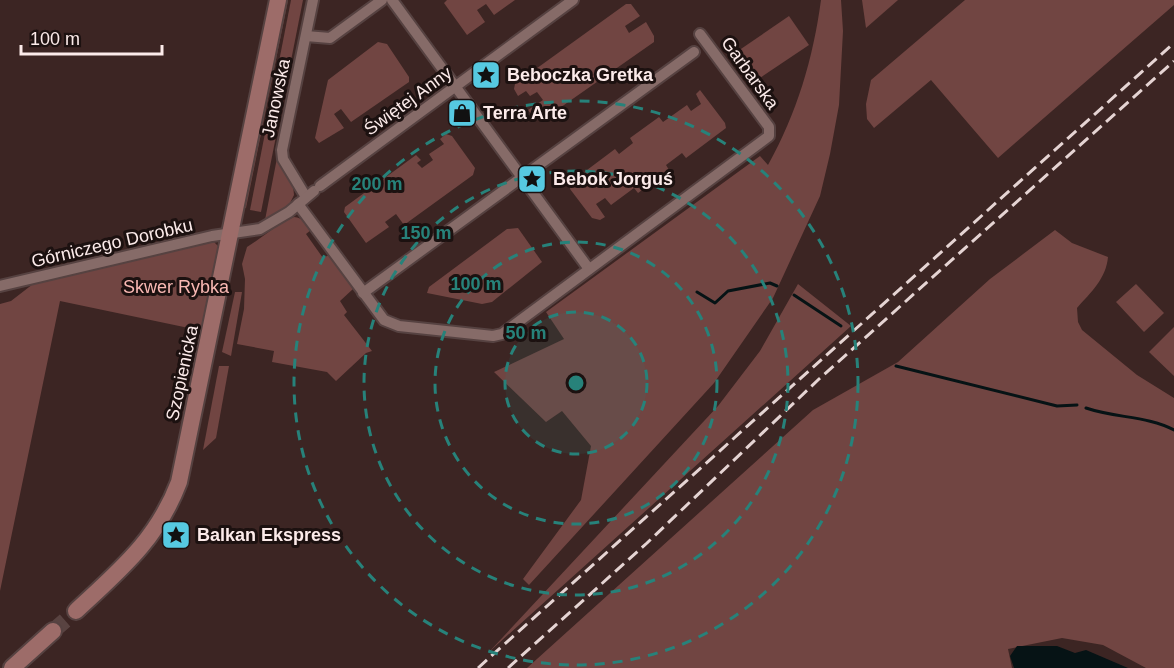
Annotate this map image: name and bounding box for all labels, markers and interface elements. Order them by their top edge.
scale bar [21,18,162,56]
text: 100 m [30,29,80,49]
street label: Garbarska [717,33,783,114]
street label: Janowska [258,56,294,139]
place icon: Beboczka Gretka [470,59,502,91]
street label: Świętej Anny [360,62,456,139]
place label: Beboczka Gretka [507,65,654,85]
shop icon: Terra Arte [446,97,478,129]
place label: Terra Arte [483,103,567,123]
place icon: Bebok Jorguś [516,163,548,195]
place label: Bebok Jorguś [553,169,673,189]
text: 200 m [351,174,403,194]
street label: Górniczego Dorobku [29,215,195,271]
text: 150 m [400,223,452,243]
text: 100 m [450,274,502,294]
park label: Skwer Rybka [123,277,230,297]
street label: Szopienicka [162,322,202,423]
text: 50 m [505,323,547,343]
centre of rings [566,373,586,393]
place icon: Balkan Ekspress [160,519,192,551]
place label: Balkan Ekspress [197,525,341,545]

